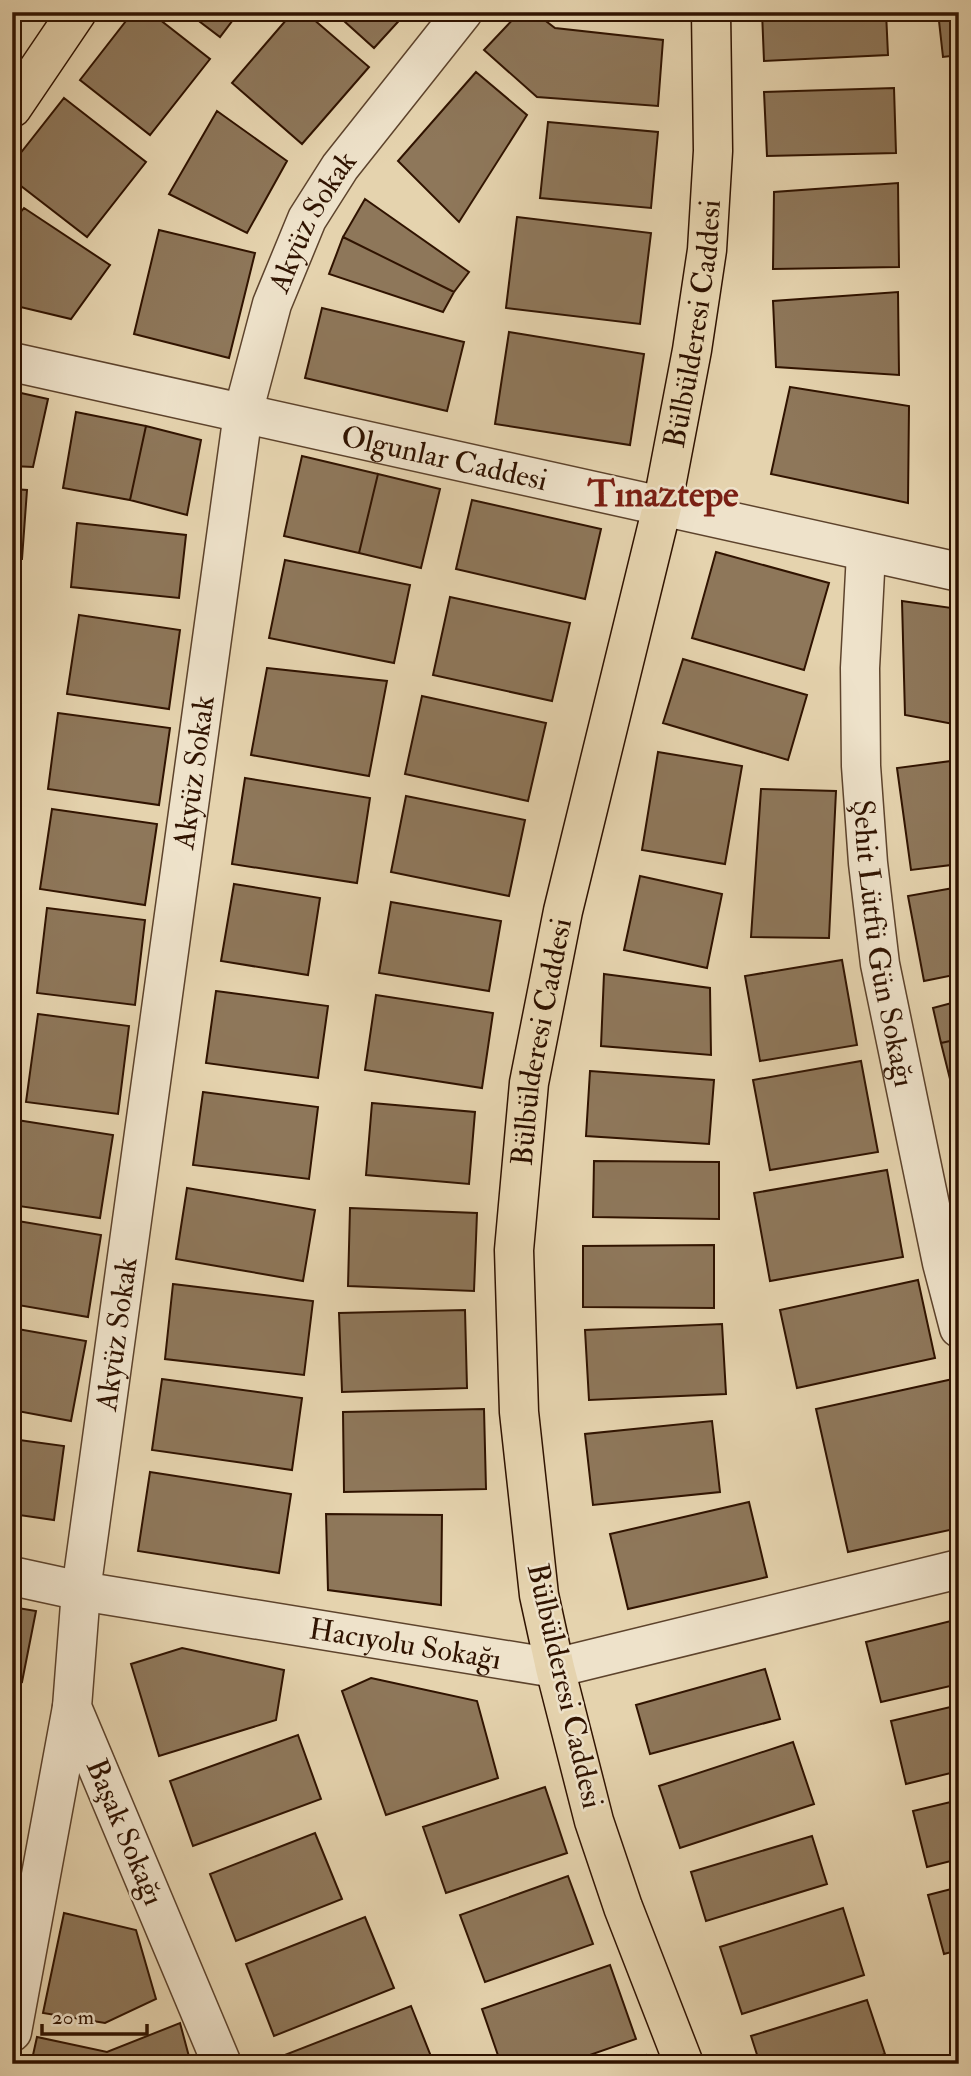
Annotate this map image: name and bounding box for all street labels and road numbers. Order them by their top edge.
street label: Akyüz Sokak [260,143,364,299]
street label: Bülbülderesi Caddesi [655,199,729,451]
street label: Olgunlar Caddesi [338,417,551,499]
street label: Akyüz Sokak [165,693,222,853]
street label: Şehit Lütfü Gün Sokağı [845,798,923,1090]
street label: Bülbülderesi Caddesi [503,915,580,1167]
street label: Akyüz Sokak [87,1255,145,1414]
street label: Bülbülderesi Caddesi [519,1560,611,1812]
street label: Hacıyolu Sokağı [306,1610,504,1677]
street label: Başak Sokağı [78,1753,172,1911]

